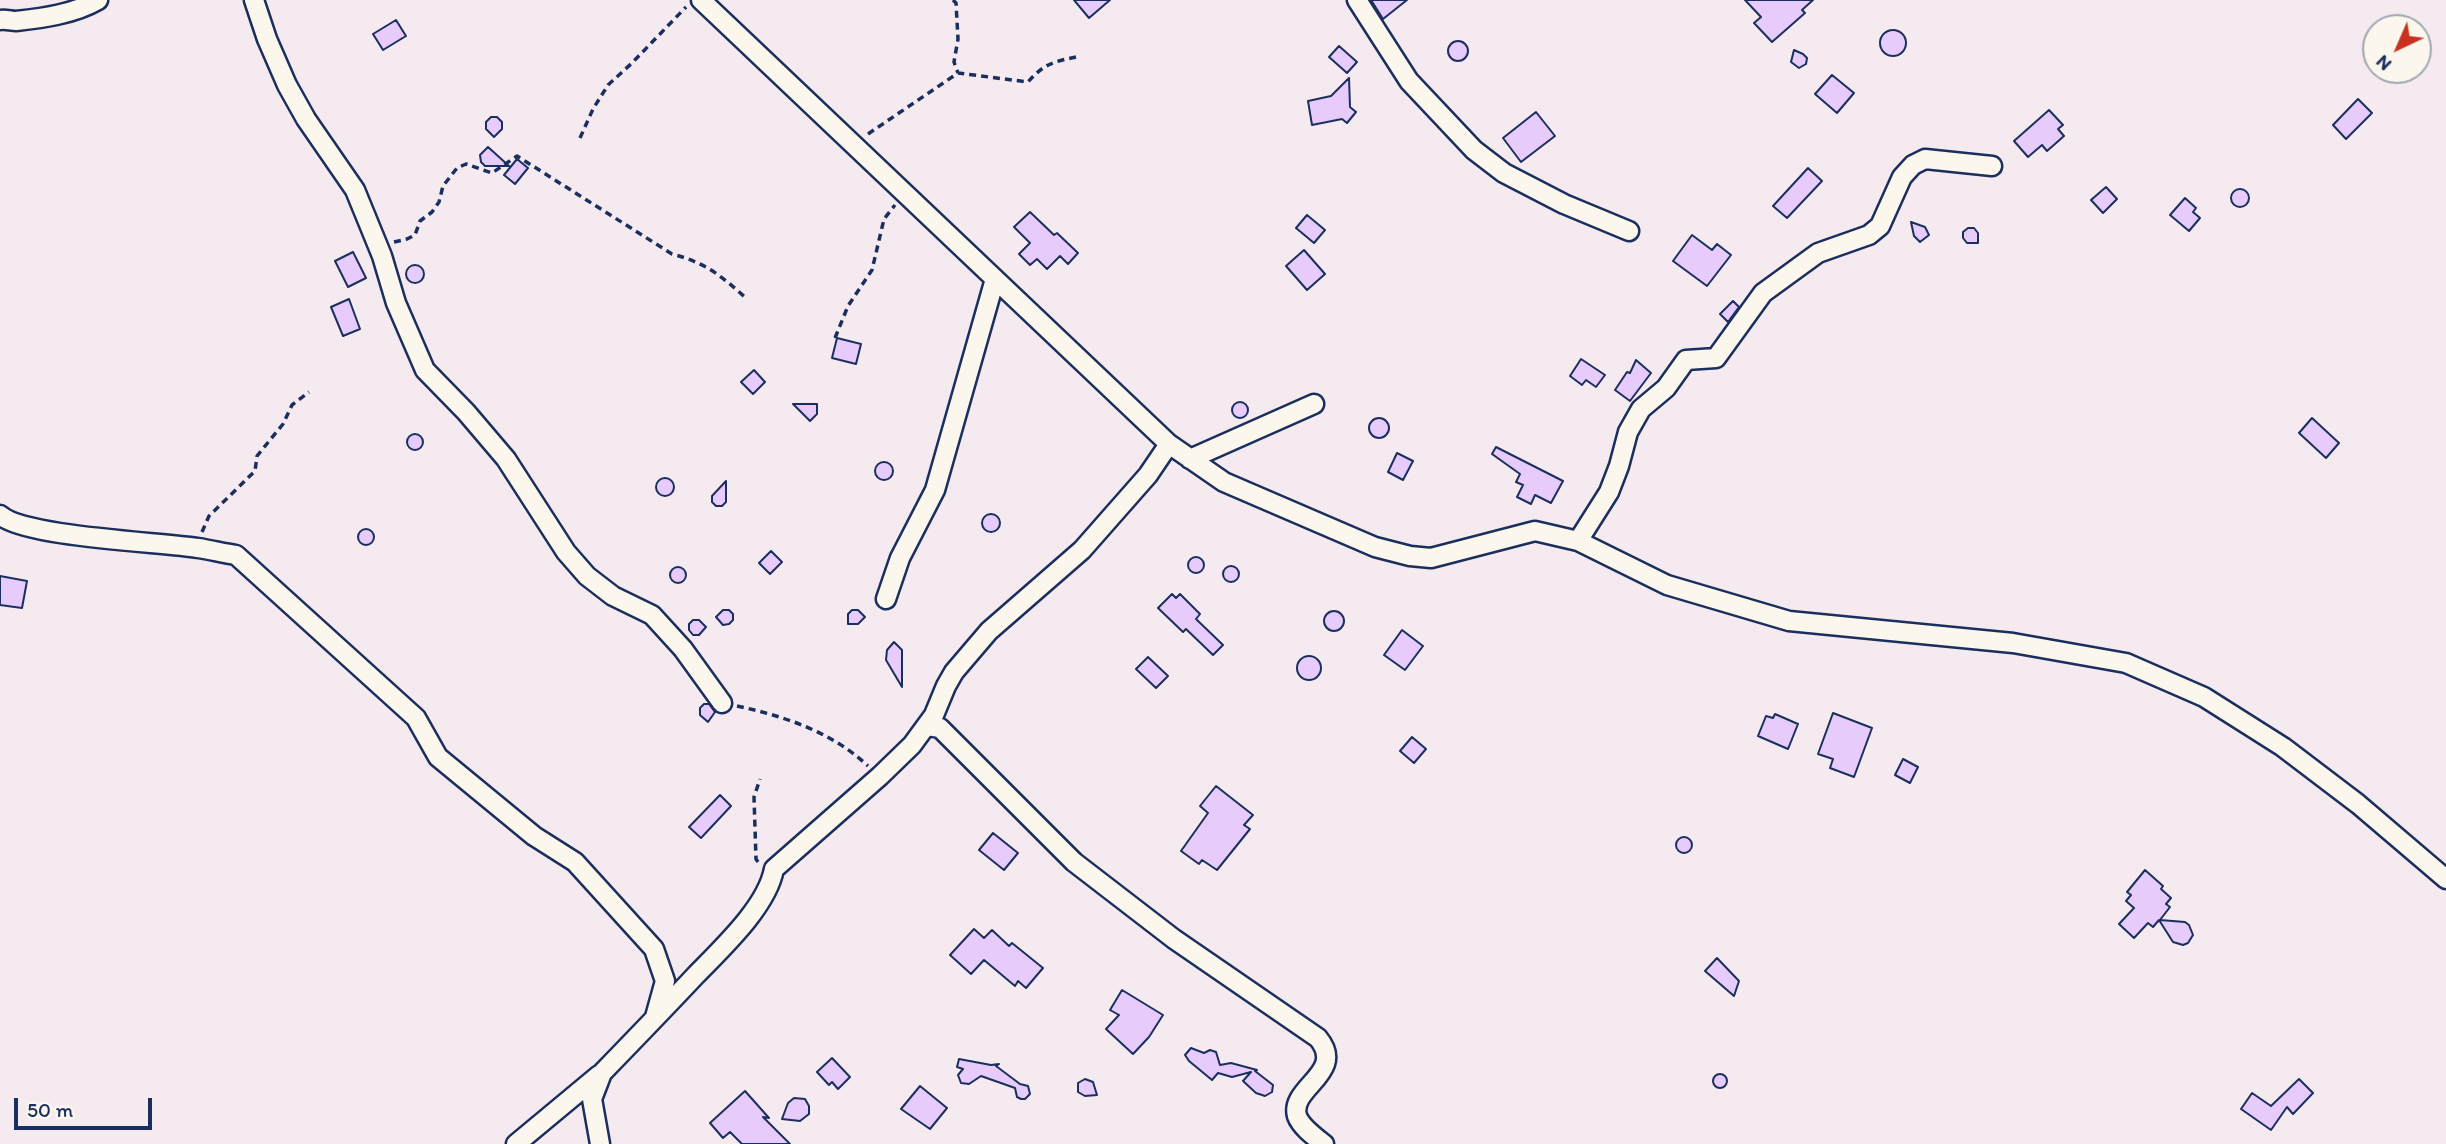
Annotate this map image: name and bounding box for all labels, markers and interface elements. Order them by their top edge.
north arrow [2362,14,2432,84]
text: N [2371,50,2396,76]
scale bar [18,1084,156,1128]
text: 50 m [27,1097,73,1122]

